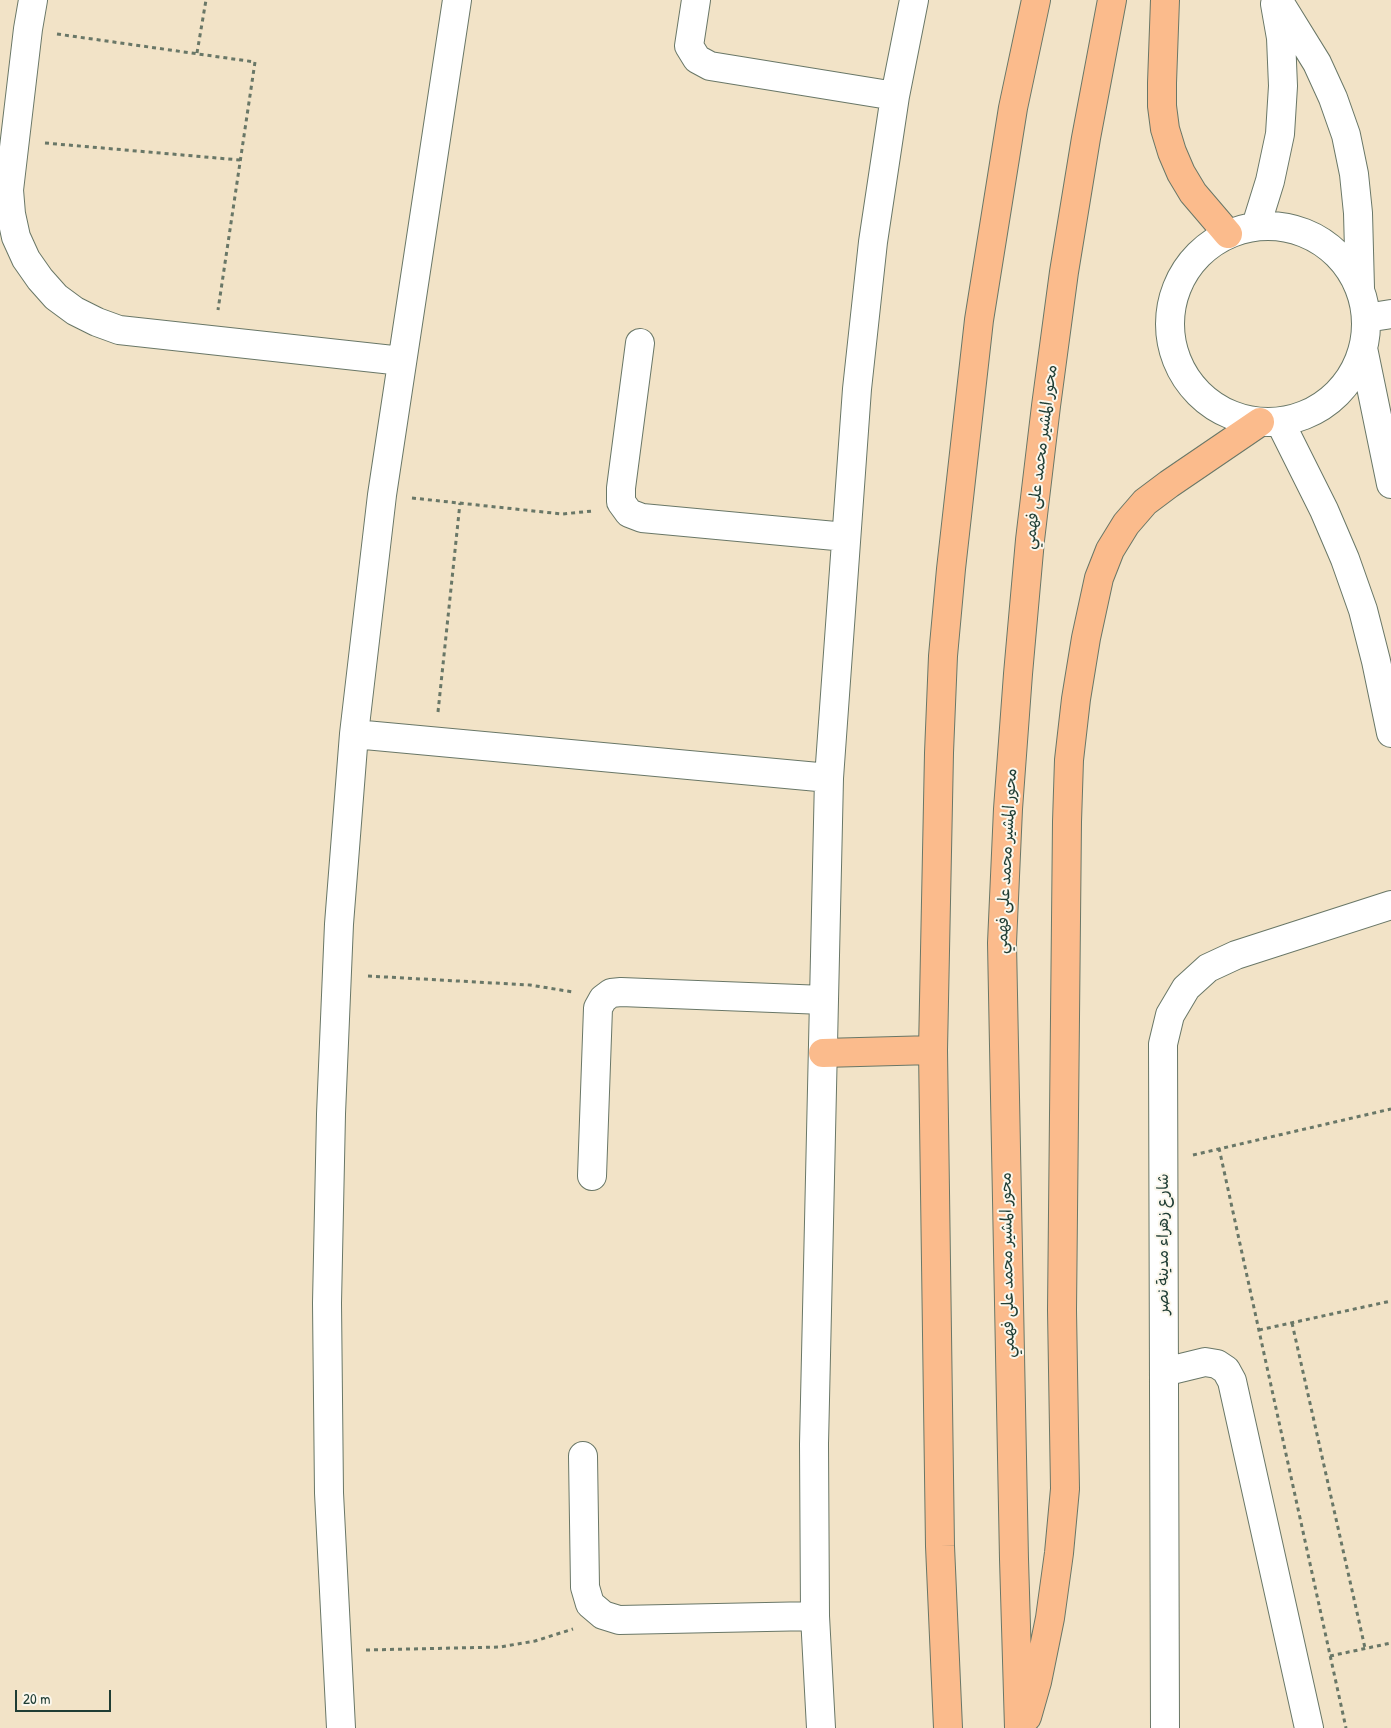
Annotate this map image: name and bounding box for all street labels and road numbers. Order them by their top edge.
street label: محور المشير محمد على فهمي [1020,364,1062,550]
street label: محور المشير محمد على فهمي [993,768,1021,954]
street label: محور المشير محمد على فهمي [997,1172,1019,1358]
street label: شارع زهراء مدينة نصر [1154,1173,1174,1315]

